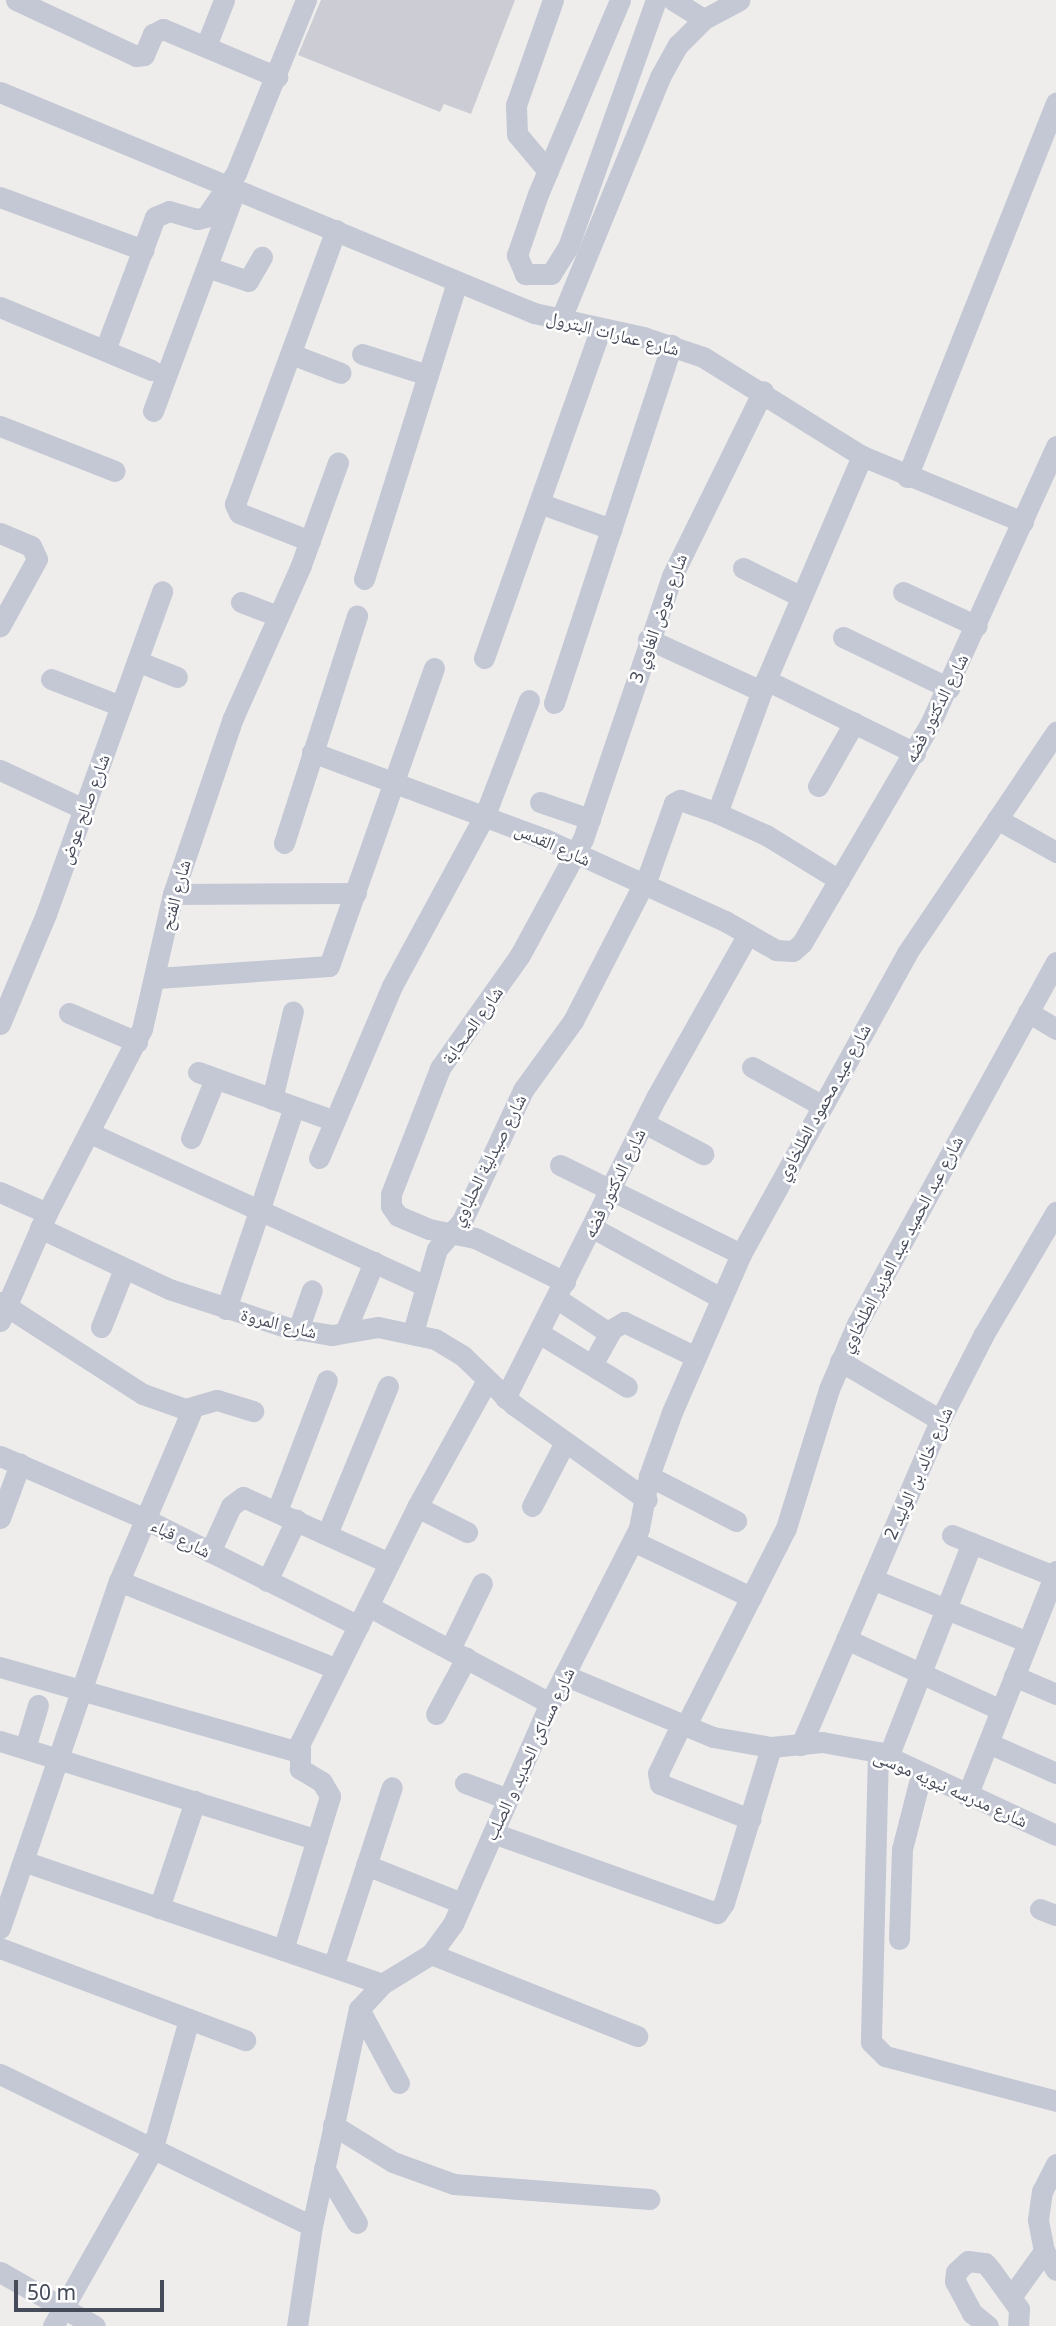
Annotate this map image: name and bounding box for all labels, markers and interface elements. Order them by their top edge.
street label: شارع عمارات البترول [544,306,682,360]
street label: شارع عوض الغاوي 3 [625,551,691,685]
street label: شارع الدكتور فضه [899,650,973,766]
street label: شارع صالح عوض [54,751,114,867]
street label: شارع القدس [512,818,594,870]
street label: شارع الفتح [155,857,195,933]
street label: شارع الصحابة [437,982,507,1068]
street label: شارع عيد محمود الطلخاوي [771,1020,875,1184]
street label: شارع صيدلية الحلباوي [445,1090,531,1230]
street label: شارع الدكتور فضه [578,1125,650,1241]
street label: شارع عبد الحميد عبد العزيز الطلخاوي [835,1132,967,1356]
street label: شارع المروة [239,1303,319,1343]
street label: شارع خالد بن الوليد 2 [879,1404,957,1542]
street label: شارع قباء [148,1514,214,1562]
street label: شارع مساكن الحديد و الصلب [479,1664,579,1844]
street label: شارع مدرسه نبويه موسى [871,1744,1031,1832]
scale bar [18,2266,168,2310]
text: 50 m [27,2278,76,2306]

